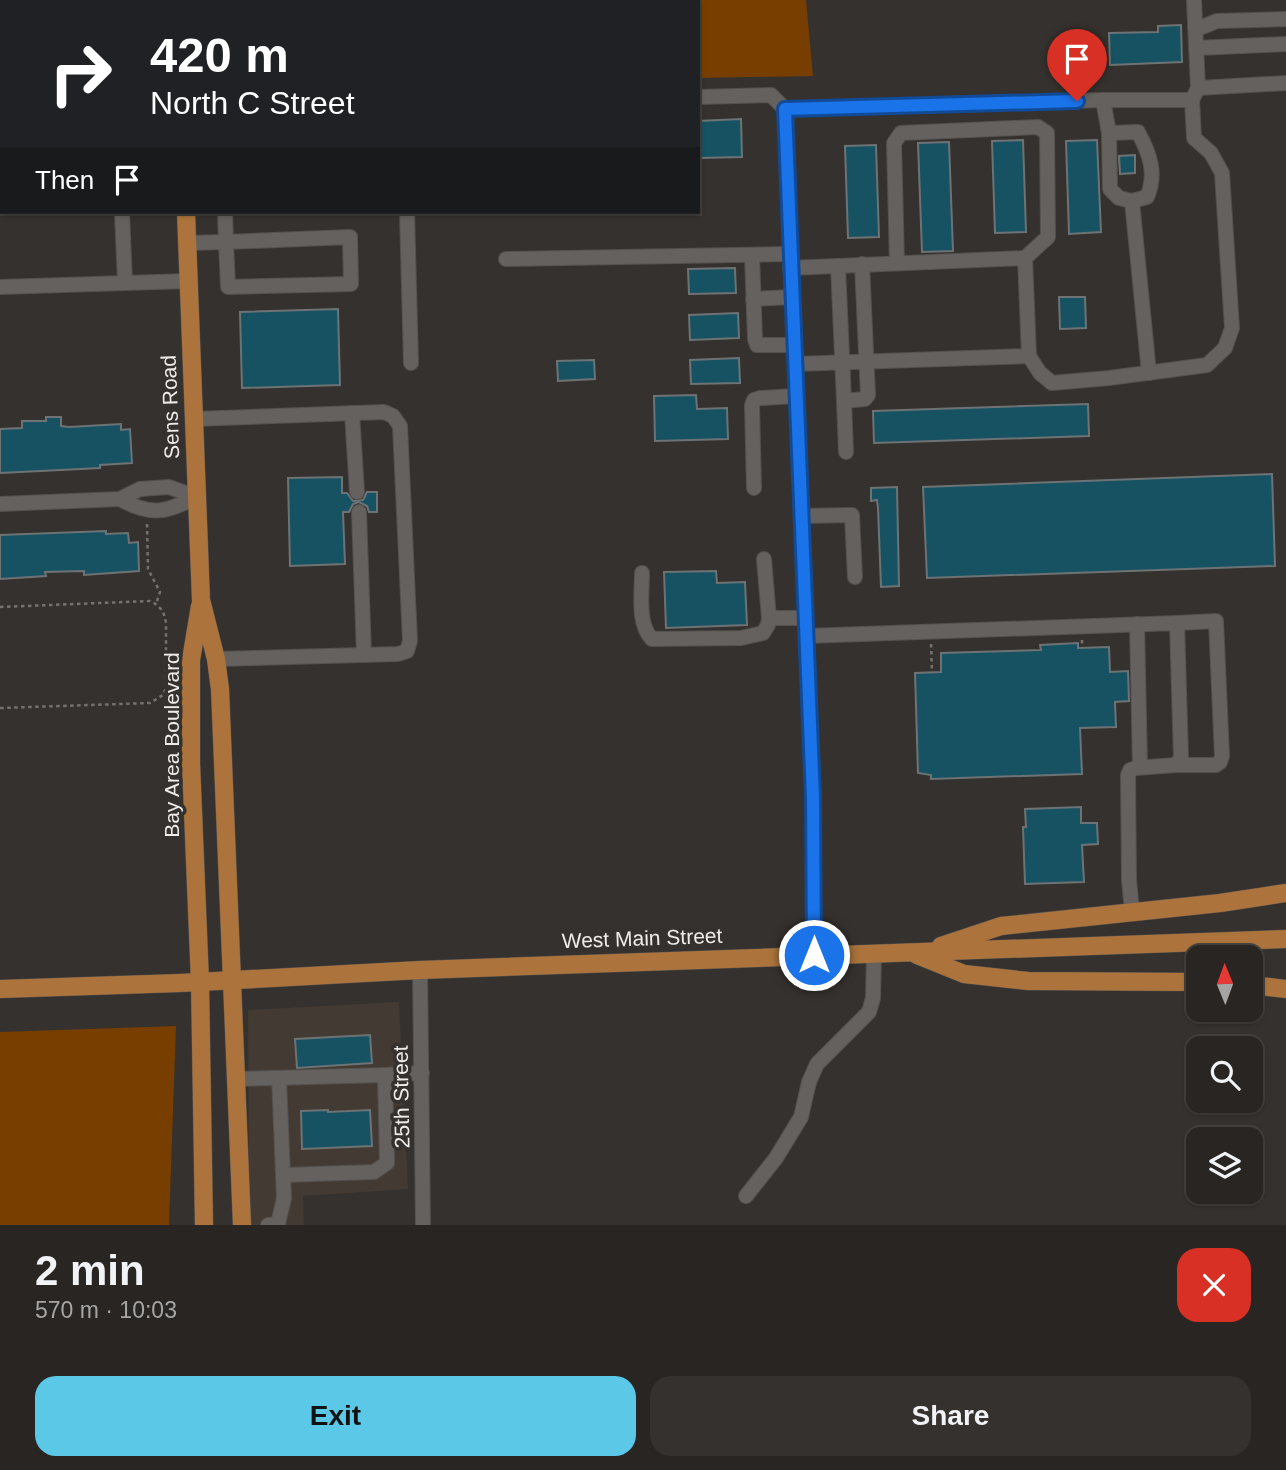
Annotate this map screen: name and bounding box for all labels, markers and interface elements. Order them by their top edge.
icon: right [35,28,126,119]
text: 420 m [150,28,289,82]
pin [1047,29,1107,101]
icon: arrive [1058,40,1096,78]
text: North C Street [150,85,355,121]
icon: arrive [108,161,146,199]
text: Then [35,165,94,195]
street label: Sens Road [157,355,183,459]
street label: Bay Area Boulevard [160,652,183,838]
position arrow [777,918,851,992]
street label: West Main Street [561,924,723,952]
north arrow [1186,945,1264,1022]
map controls [1186,945,1263,1204]
button: search [1186,1036,1263,1113]
street label: 25th Street [389,1045,413,1149]
button: layers [1186,1127,1263,1204]
text: 2 min [35,1247,145,1294]
button: close [1177,1248,1251,1322]
text: 570 m · 10:03 [35,1297,177,1323]
button: Exit [35,1376,636,1456]
button: Share [650,1376,1251,1456]

